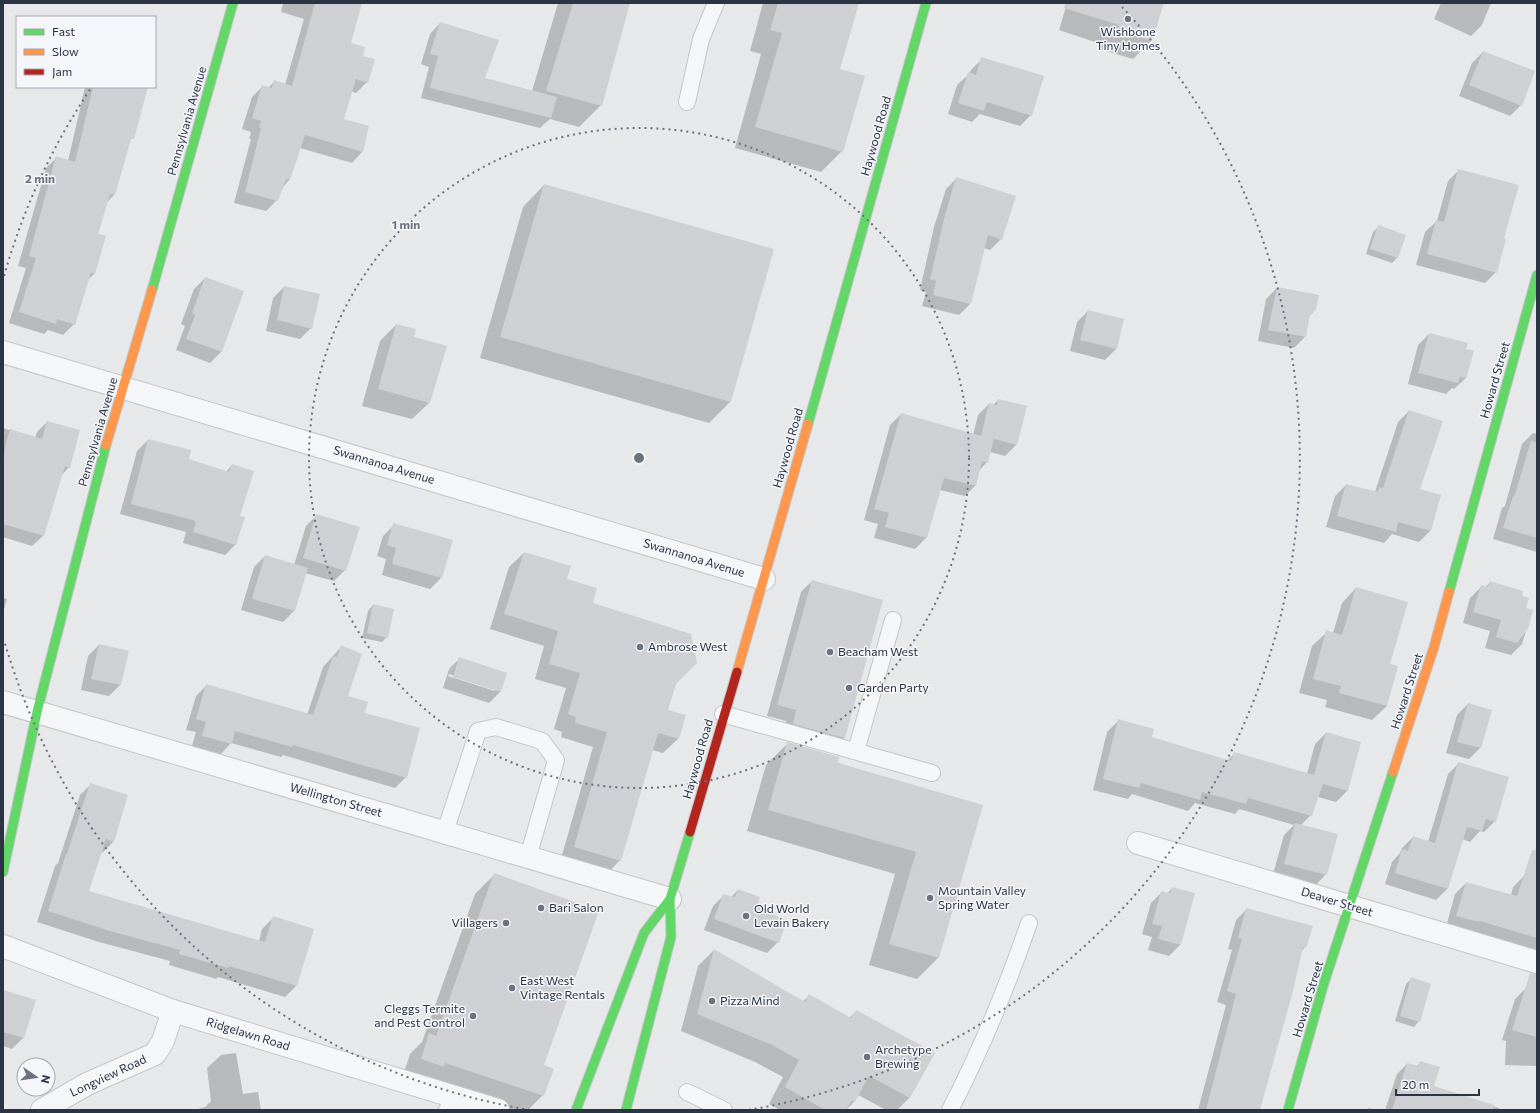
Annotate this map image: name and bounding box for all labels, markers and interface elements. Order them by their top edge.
marker: Wishbone Tiny Homes [1123,14,1133,24]
legend [16,16,156,88]
text: Fast [52,24,75,38]
place label: Wishbone Tiny Homes [1096,24,1160,52]
text: Slow [52,44,79,58]
text: Jam [52,64,72,79]
street label: Pennsylvania Avenue [164,65,208,177]
street label: Haywood Road [857,94,893,177]
text: 2 min [25,171,55,185]
text: 1 min [392,217,420,231]
street label: Howard Street [1476,340,1512,420]
street label: Pennsylvania Avenue [75,376,119,488]
street label: Haywood Road [769,406,805,489]
street label: Swannanoa Avenue [332,442,437,486]
centre of rings [632,451,646,465]
street label: Swannanoa Avenue [642,535,747,579]
place label: Ambrose West [648,639,728,653]
marker: Ambrose West [635,642,645,652]
place label: Beacham West [838,644,918,658]
marker: Beacham West [825,647,835,657]
street label: Howard Street [1387,651,1425,731]
place label: Garden Party [857,680,929,694]
marker: Garden Party [844,683,854,693]
street label: Haywood Road [679,717,715,800]
street label: Wellington Street [288,779,384,819]
place label: Mountain Valley Spring Water [938,883,1026,911]
street label: Deaver Street [1300,883,1375,919]
marker: Mountain Valley Spring Water [925,893,935,903]
place label: Bari Salon [549,900,604,914]
place label: Old World Levain Bakery [754,901,829,929]
marker: Bari Salon [536,903,546,913]
marker: Old World Levain Bakery [741,911,751,921]
place label: Villagers [452,915,498,929]
marker: Villagers [501,918,511,928]
street label: Howard Street [1289,959,1325,1039]
place label: East West Vintage Rentals [520,973,605,1001]
marker: East West Vintage Rentals [507,983,517,993]
place label: Pizza Mind [720,993,780,1007]
marker: Pizza Mind [707,996,717,1006]
place label: Cleggs Termite and Pest Control [374,1001,465,1029]
marker: Cleggs Termite and Pest Control [468,1011,478,1021]
street label: Ridgelawn Road [205,1014,292,1052]
place label: Archetype Brewing [875,1042,931,1070]
street label: Longview Road [67,1051,148,1099]
marker: Archetype Brewing [862,1052,872,1062]
north arrow [16,1057,56,1097]
scale bar [1396,1071,1479,1097]
text: N [39,1074,53,1085]
text: 20 m [1402,1077,1429,1091]

